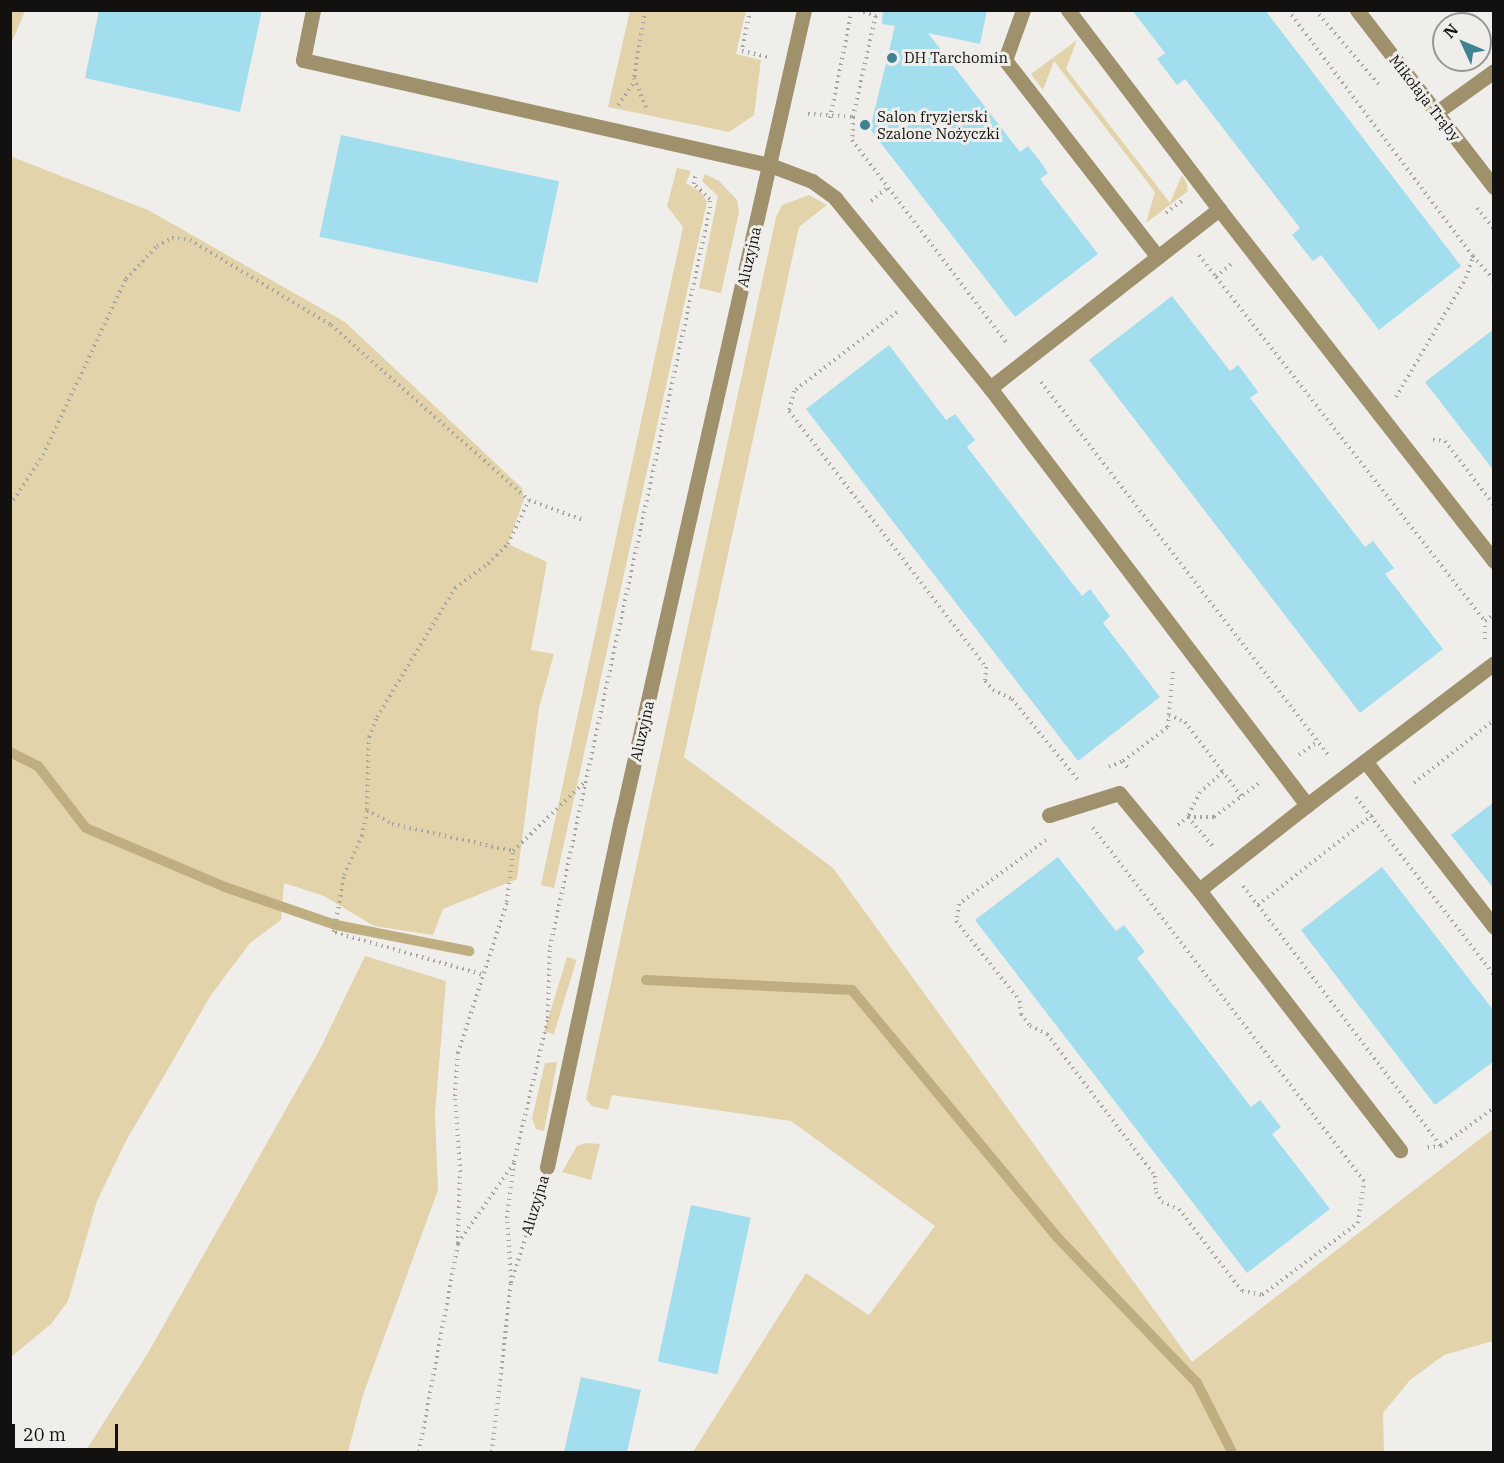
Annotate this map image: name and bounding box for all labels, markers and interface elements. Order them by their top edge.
north arrow [1432,12,1492,72]
text: N [1439,19,1462,42]
place label: DH Tarchomin [904,49,1008,67]
marker: DH Tarchomin [885,51,899,65]
street label: Mikołaja Trąby [1386,51,1464,145]
place label: Salon fryzjerski Szalone Nożyczki [877,107,1000,142]
marker: Salon fryzjerski Szalone Nożyczki [858,118,872,132]
street label: Aluzyjna [733,225,765,289]
street label: Aluzyjna [626,699,658,763]
street label: Aluzyjna [517,1173,553,1237]
scale bar [15,1412,122,1450]
text: 20 m [23,1423,66,1446]

